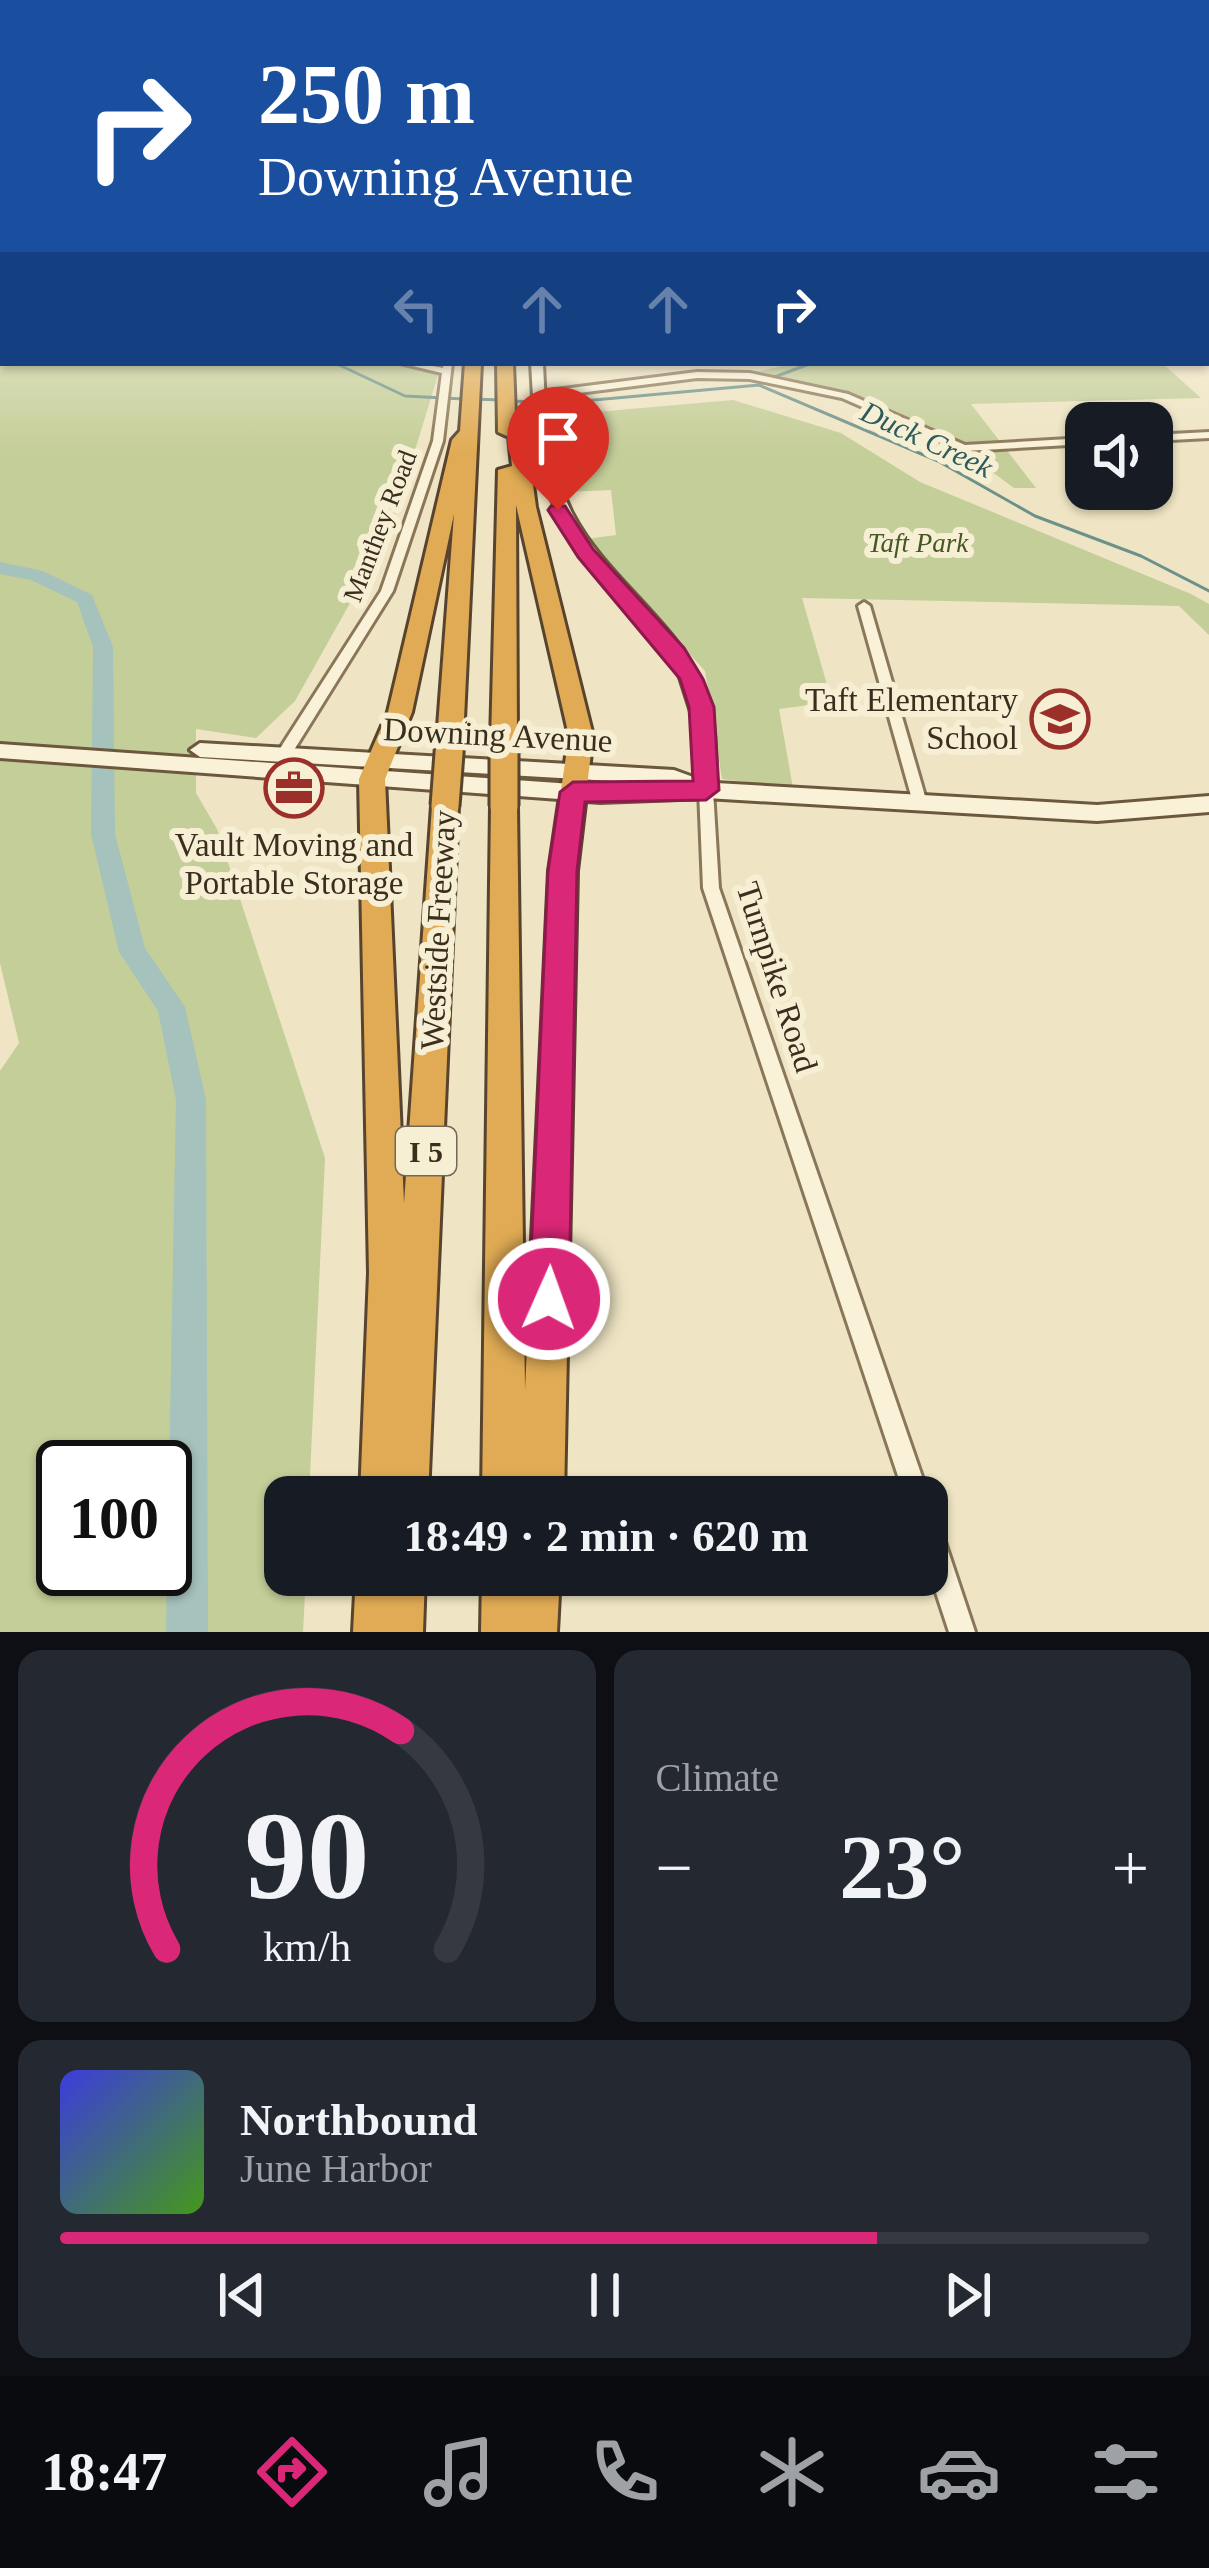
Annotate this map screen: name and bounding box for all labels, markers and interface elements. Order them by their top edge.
icon: right [60,48,216,204]
text: 250 m [258,48,475,141]
text: Downing Avenue [258,147,633,207]
icon: left [383,276,449,342]
icon: ahead [509,276,575,342]
icon: ahead [635,276,701,342]
icon: right [761,276,827,342]
pin [507,387,609,510]
water label: Duck Creek [855,394,999,484]
map controls [1065,402,1173,510]
button: sound [1065,402,1173,510]
icon: arrive [525,405,591,471]
street label: Manthey Road [337,446,423,606]
park label: Taft Park [868,528,969,558]
place label: Taft Elementary School [805,682,1018,756]
school or university icon: Taft Elementary School [1029,688,1091,750]
street label: Downing Avenue [382,711,614,759]
office icon: Vault Moving and Portable Storage [263,757,325,819]
street label: Westside Freeway [414,809,462,1051]
place label: Vault Moving and Portable Storage [175,827,414,901]
street label: Turnpike Road [729,877,825,1077]
road number: I 5 [396,1127,456,1175]
position arrow [486,1236,612,1362]
speed limit sign: 100 [36,1440,192,1596]
text: 18:49 · 2 min · 620 m [404,1511,809,1561]
text: Climate [656,1756,779,1799]
text: 90 [244,1787,369,1925]
text: 23° [839,1818,965,1917]
text: − [656,1831,693,1904]
text: + [1112,1831,1149,1904]
text: km/h [263,1923,351,1970]
text: Northbound [240,2095,478,2145]
text: June Harbor [240,2147,432,2190]
icon: previous [209,2262,275,2328]
icon: pause [572,2262,638,2328]
icon: next [935,2262,1001,2328]
icon: directions [250,2430,334,2514]
icon: music [417,2430,501,2514]
icon: phone [583,2430,667,2514]
icon: climate [750,2430,834,2514]
icon: car [917,2430,1001,2514]
icon: filters [1084,2430,1168,2514]
text: 18:47 [41,2442,167,2502]

